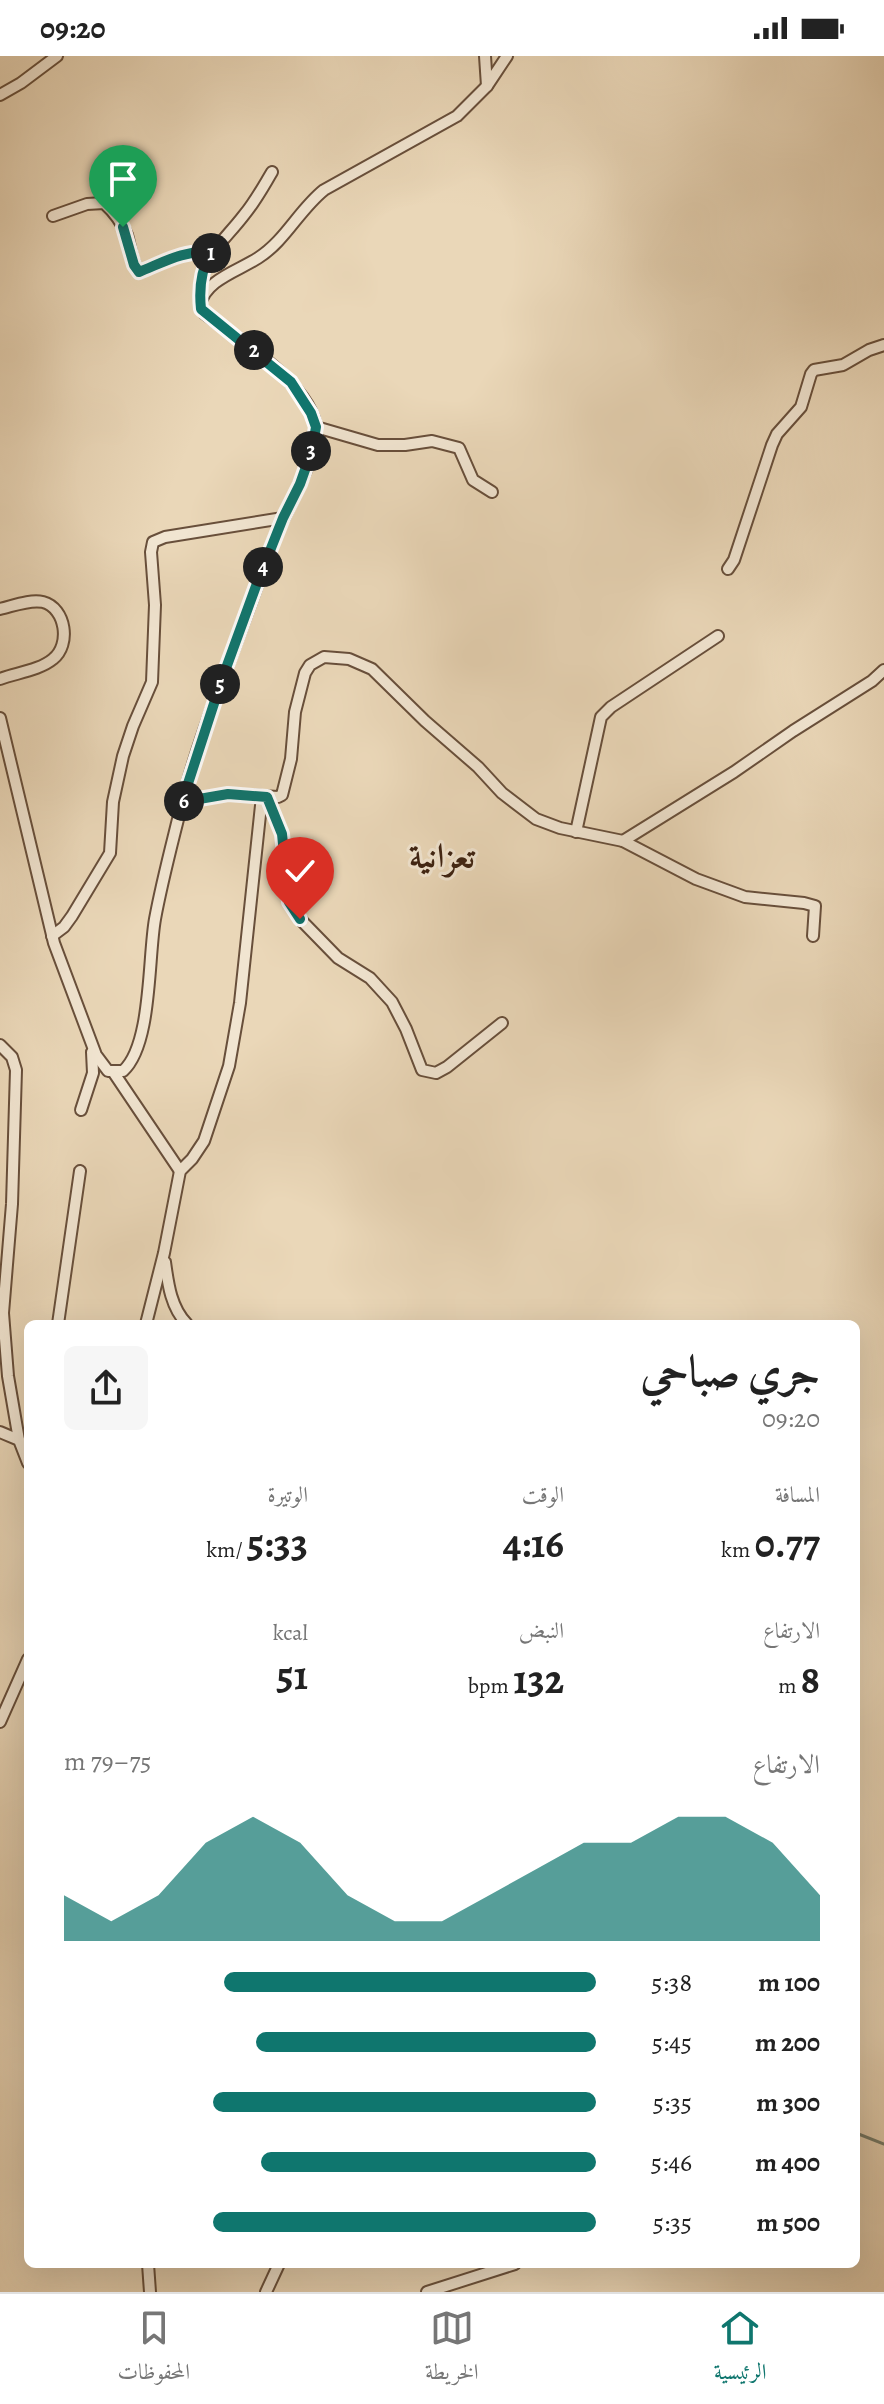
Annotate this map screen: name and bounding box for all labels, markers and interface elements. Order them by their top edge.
text: 09:20 [40,8,106,48]
pin [89,145,157,227]
icon: arrive [101,157,145,201]
pin: 1 [191,233,231,273]
text: 1 [207,238,215,268]
pin: 2 [234,330,274,370]
text: 2 [249,335,259,365]
pin: 3 [291,431,331,471]
text: 3 [306,436,316,466]
pin: 4 [243,547,283,587]
text: 4 [258,552,268,582]
pin: 5 [200,664,240,704]
text: 5 [215,669,225,699]
pin: 6 [164,781,204,821]
text: 6 [179,786,189,816]
district label: تعزانية [409,832,476,879]
pin [266,837,334,919]
icon: check [278,849,322,893]
text: جري صباحي [641,1341,820,1401]
button: share [64,1346,148,1430]
text: 09:20 [762,1401,820,1436]
text: الوتيرة [267,1480,308,1510]
text: الوقت [522,1480,564,1510]
text: المسافة [775,1480,820,1510]
text: 5:33 [247,1516,308,1571]
text: 4:16 [503,1516,564,1571]
text: 0.77 [755,1516,820,1571]
text: /km [206,1535,247,1565]
text: km [721,1535,755,1565]
text: النبض [519,1616,564,1646]
text: الارتفاع [763,1616,820,1646]
text: kcal [273,1618,308,1648]
text: 51 [277,1648,308,1703]
text: 132 [513,1652,564,1707]
text: 8 [801,1652,820,1707]
text: bpm [468,1671,513,1701]
text: m [778,1671,801,1701]
text: 75–79 m [64,1744,151,1779]
text: الارتفاع [753,1747,820,1782]
text: 5:38 [651,1965,692,2000]
text: 100 m [758,1965,820,2000]
text: 5:45 [652,2025,692,2060]
text: 200 m [755,2025,820,2060]
text: 5:35 [653,2085,692,2120]
text: 300 m [756,2085,820,2120]
text: 5:46 [651,2145,692,2180]
text: 400 m [755,2145,820,2180]
text: 5:35 [653,2205,692,2240]
text: 500 m [756,2205,820,2240]
tab: المحفوظات [118,2306,190,2393]
tab: الخريطة [425,2306,479,2393]
tab: الرئيسية [714,2306,766,2393]

